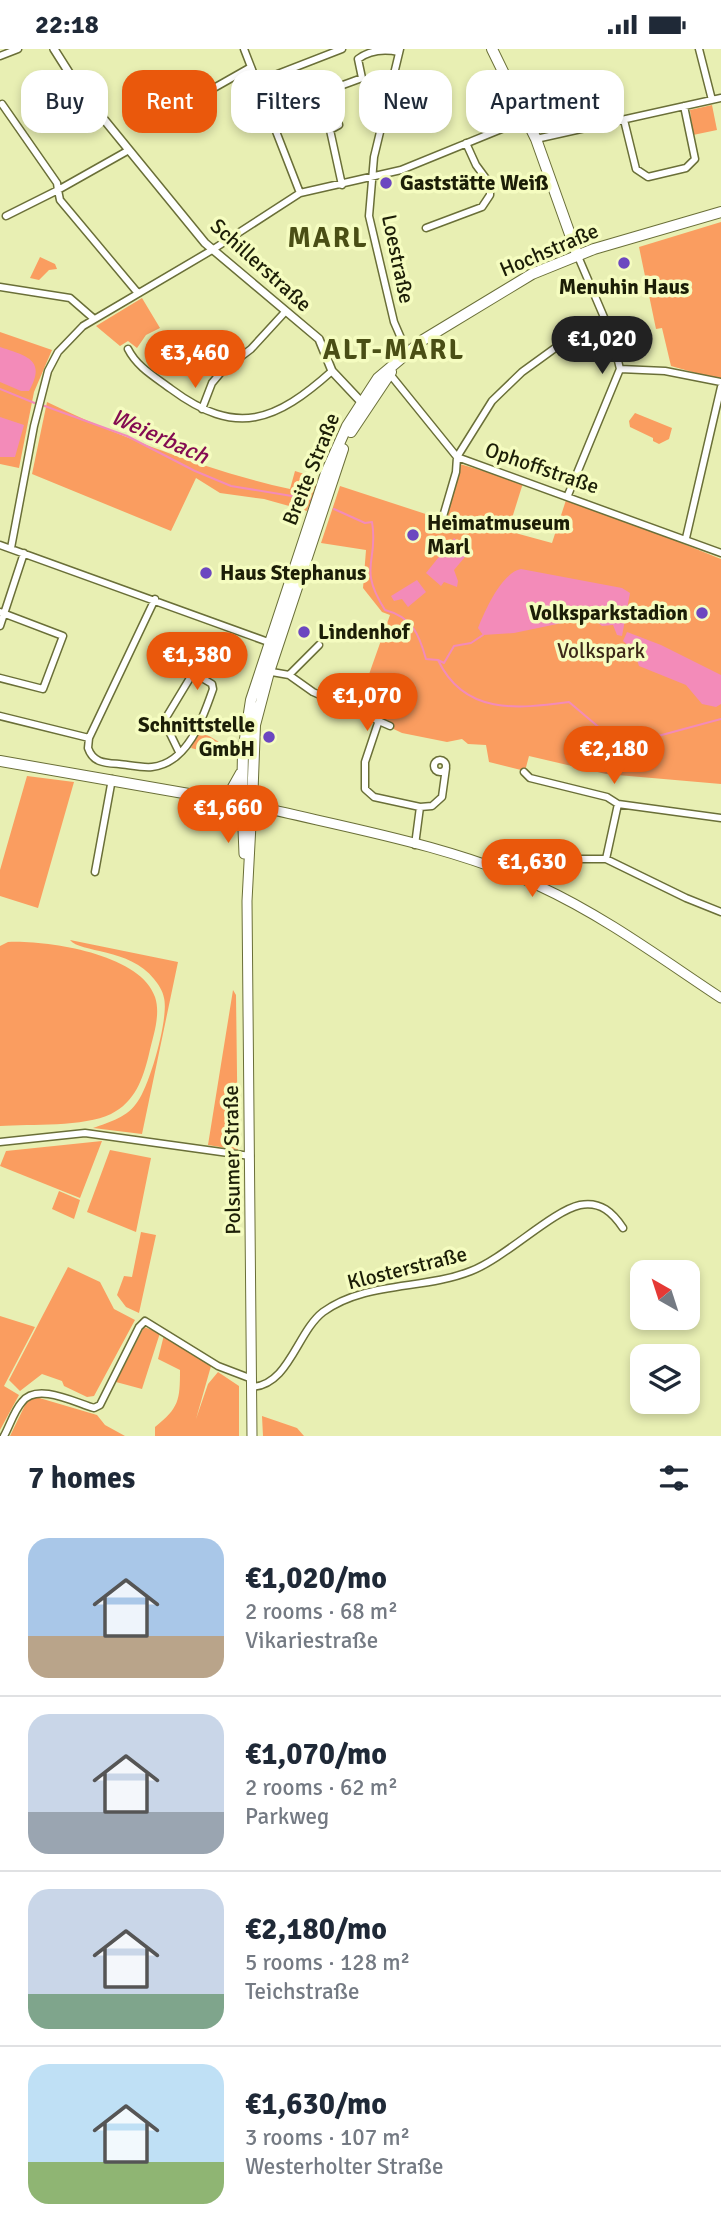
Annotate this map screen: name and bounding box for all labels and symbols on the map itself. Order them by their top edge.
place label: Gaststätte Weiß [400,170,549,196]
marker: Gaststätte Weiß [378,175,394,191]
street label: Loestraße [376,212,420,306]
street label: Schillerstraße [205,213,317,317]
street label: Hochstraße [496,218,602,282]
district label: MARL [287,221,369,255]
marker: Menuhin Haus [616,255,632,271]
place label: Menuhin Haus [559,274,689,300]
pin: €1,020 [545,317,659,376]
pin: €3,460 [138,331,252,390]
district label: ALT-MARL [323,333,465,367]
water label: Weierbach [107,402,214,471]
street label: Breite Straße [277,409,345,529]
street label: Ophoffstraße [481,436,603,500]
place label: Heimatmuseum Marl [427,510,570,560]
marker: Heimatmuseum Marl [405,527,421,543]
place label: Haus Stephanus [220,560,366,586]
marker: Haus Stephanus [198,565,214,581]
place label: Volksparkstadion [529,600,688,626]
marker: Volksparkstadion [694,605,710,621]
place label: Lindenhof [318,619,411,645]
marker: Lindenhof [296,624,312,640]
pin: €1,380 [140,633,254,692]
park label: Volkspark [557,638,645,664]
pin: €1,070 [310,673,424,733]
place label: Schnittstelle GmbH [138,712,255,762]
pin: €2,180 [557,727,671,786]
marker: Schnittstelle GmbH [261,729,277,745]
pin: €1,660 [171,785,285,845]
pin: €1,630 [475,839,589,899]
street label: Polsumer Straße [218,1085,246,1235]
street label: Klosterstraße [344,1241,470,1295]
north arrow [630,1260,700,1330]

